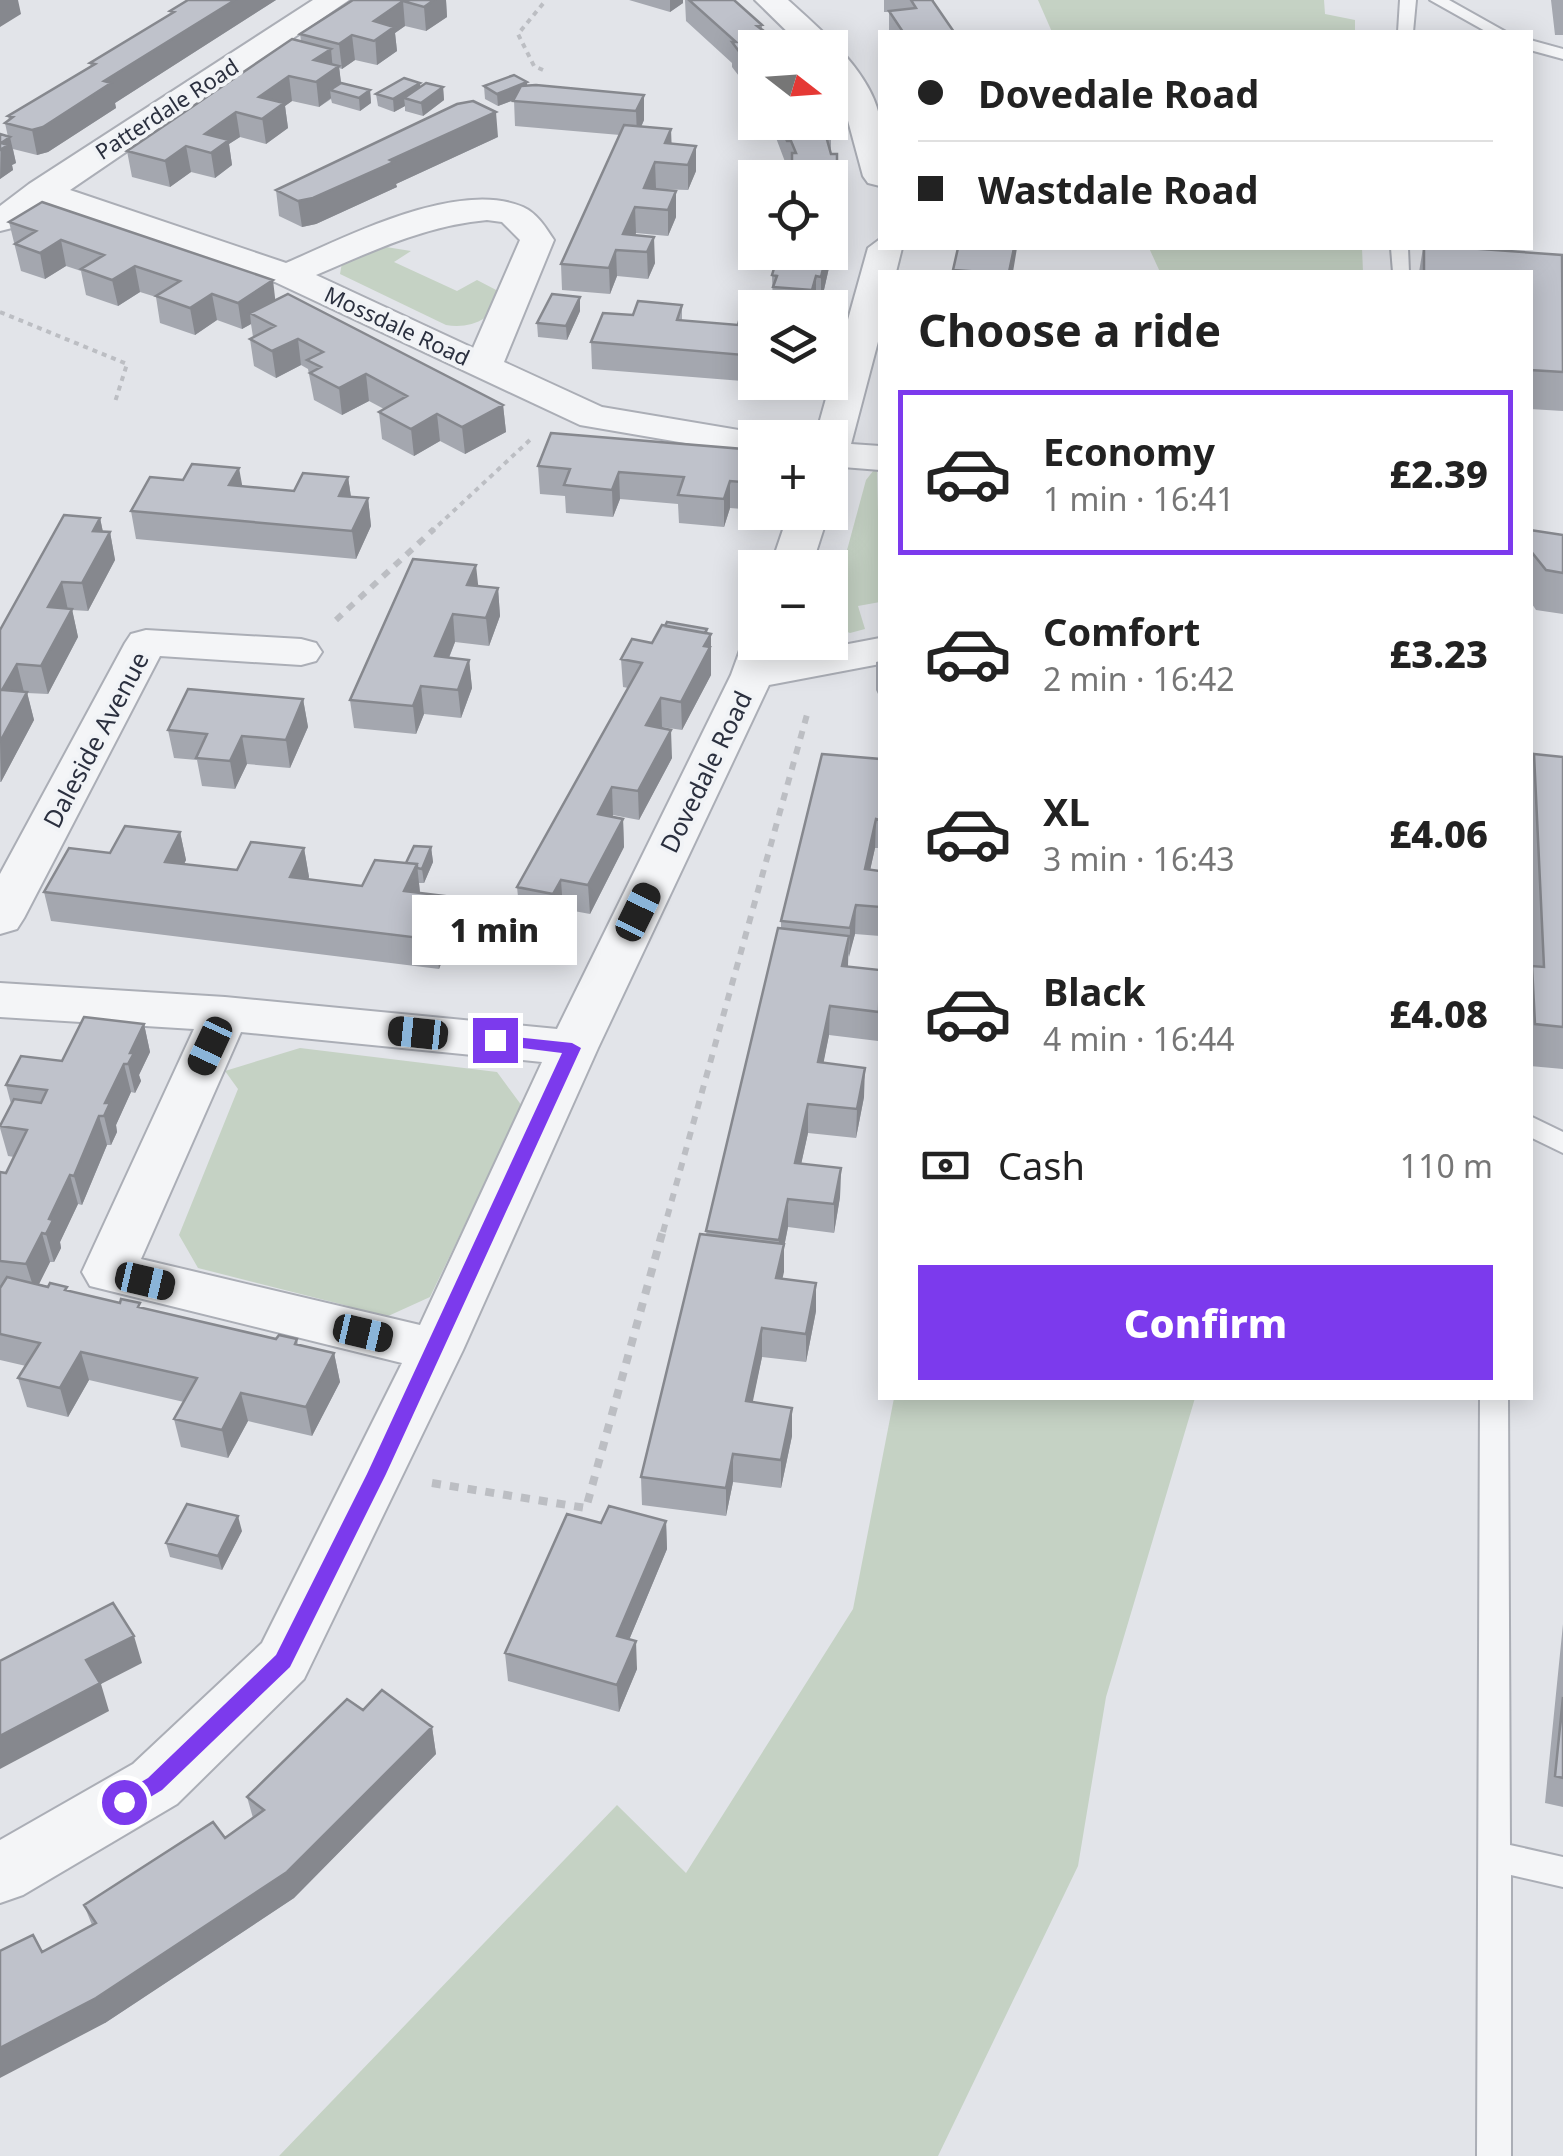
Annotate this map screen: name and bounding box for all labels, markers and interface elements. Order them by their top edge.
north arrow [738,30,848,140]
map controls [738,30,848,660]
street label: Patterdale Road [89,51,244,166]
text: Dovedale Road [978,67,1259,119]
button: locate [738,160,848,270]
text: Wastdale Road [978,163,1258,215]
street label: Mossdale Road [320,278,475,372]
button: layers [738,290,848,400]
text: Choose a ride [918,299,1221,360]
button: + [738,420,848,530]
text: Economy [1043,425,1215,477]
icon: car [923,428,1013,518]
text: £2.39 [1389,447,1488,499]
text: 1 min · 16:41 [1043,477,1235,520]
button: − [738,550,848,660]
text: Comfort [1043,605,1200,657]
icon: car [923,608,1013,698]
text: £3.23 [1389,627,1488,679]
street label: Daleside Avenue [34,645,156,834]
text: 2 min · 16:42 [1043,657,1235,700]
street label: Dovedale Road [651,685,759,858]
text: XL [1043,785,1090,837]
icon: car [923,788,1013,878]
text: £4.06 [1389,807,1488,859]
text: 3 min · 16:43 [1043,837,1235,880]
car [611,878,665,946]
callout: 1 min [412,895,578,965]
text: 1 min [450,908,539,951]
text: Black [1043,965,1146,1017]
icon: car [923,968,1013,1058]
text: £4.08 [1389,987,1488,1039]
car [184,1012,236,1080]
car [387,1015,449,1051]
text: 4 min · 16:44 [1043,1017,1235,1060]
route end [473,1018,518,1063]
icon: cash [918,1138,973,1193]
text: Cash [998,1139,1085,1191]
text: 110 m [1400,1144,1493,1187]
car [112,1260,178,1302]
button: Confirm [918,1265,1493,1380]
car [330,1312,396,1354]
route start [102,1780,147,1825]

